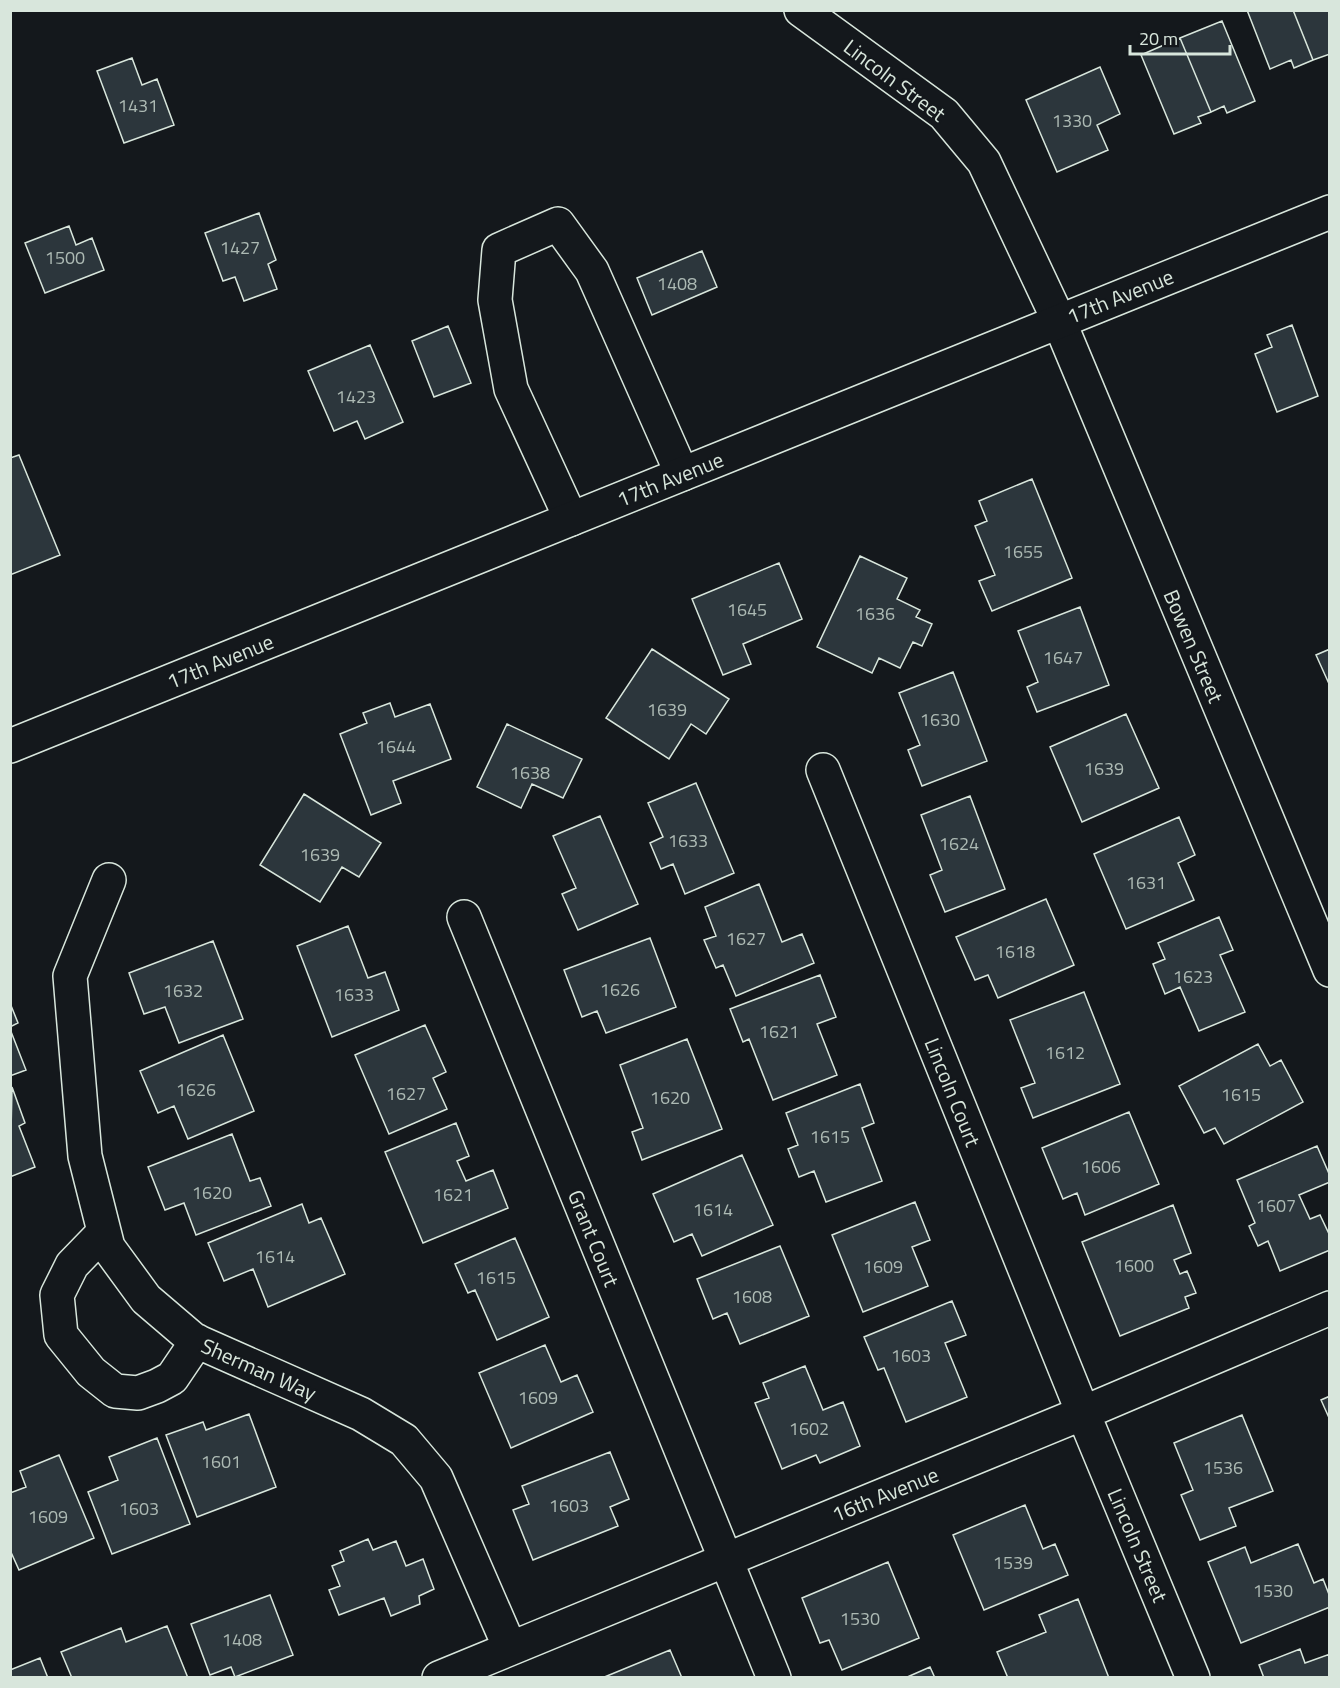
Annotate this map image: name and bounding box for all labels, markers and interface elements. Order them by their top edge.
scale bar [1130,18,1230,56]
text: 20 m [1139,25,1178,52]
street label: Lincoln Street [837,31,953,130]
house number: 1431 [118,92,158,119]
house number: 1330 [1052,107,1092,134]
house number: 1427 [220,234,260,261]
house number: 1500 [45,244,85,271]
street label: 17th Avenue [1062,260,1178,332]
house number: 1408 [657,270,697,297]
house number: 1423 [336,383,376,410]
street label: 17th Avenue [612,443,728,515]
house number: 1655 [1003,538,1043,565]
street label: Bowen Street [1156,584,1233,708]
house number: 1645 [727,596,767,623]
house number: 1636 [855,600,895,627]
street label: 17th Avenue [162,625,278,697]
house number: 1647 [1043,644,1083,671]
house number: 1639 [647,696,687,723]
house number: 1630 [920,706,960,733]
house number: 1644 [376,733,416,760]
house number: 1639 [1084,755,1124,782]
house number: 1638 [510,759,550,786]
house number: 1633 [668,827,708,854]
house number: 1624 [939,830,979,857]
house number: 1639 [300,841,340,868]
house number: 1631 [1126,869,1166,896]
house number: 1627 [726,925,766,952]
house number: 1618 [995,938,1035,965]
house number: 1623 [1173,963,1213,990]
house number: 1626 [600,976,640,1003]
house number: 1632 [163,977,203,1004]
house number: 1633 [334,981,374,1008]
house number: 1621 [759,1018,799,1045]
street label: Lincoln Court [917,1033,990,1152]
house number: 1612 [1045,1039,1085,1066]
house number: 1626 [176,1076,216,1103]
house number: 1627 [386,1080,426,1107]
house number: 1615 [1221,1081,1261,1108]
house number: 1620 [650,1084,690,1111]
house number: 1615 [810,1123,850,1150]
house number: 1606 [1081,1153,1121,1180]
house number: 1620 [192,1179,232,1206]
house number: 1621 [433,1181,473,1208]
street label: Grant Court [560,1185,628,1292]
house number: 1607 [1256,1192,1296,1219]
house number: 1614 [693,1196,733,1223]
house number: 1614 [255,1243,295,1270]
house number: 1600 [1114,1252,1154,1279]
house number: 1609 [863,1253,903,1280]
house number: 1615 [476,1264,516,1291]
house number: 1608 [732,1283,772,1310]
street label: Sherman Way [196,1329,322,1409]
house number: 1603 [891,1342,931,1369]
house number: 1609 [518,1384,558,1411]
house number: 1602 [789,1415,829,1442]
house number: 1601 [201,1448,241,1475]
house number: 1536 [1203,1454,1243,1481]
street label: 16th Avenue [827,1458,943,1530]
street label: Lincoln Street [1100,1483,1177,1607]
house number: 1603 [549,1492,589,1519]
house number: 1603 [119,1495,159,1522]
house number: 1609 [28,1503,68,1530]
house number: 1539 [993,1549,1033,1576]
house number: 1530 [1253,1577,1293,1604]
house number: 1530 [840,1605,880,1632]
house number: 1408 [222,1626,262,1653]

